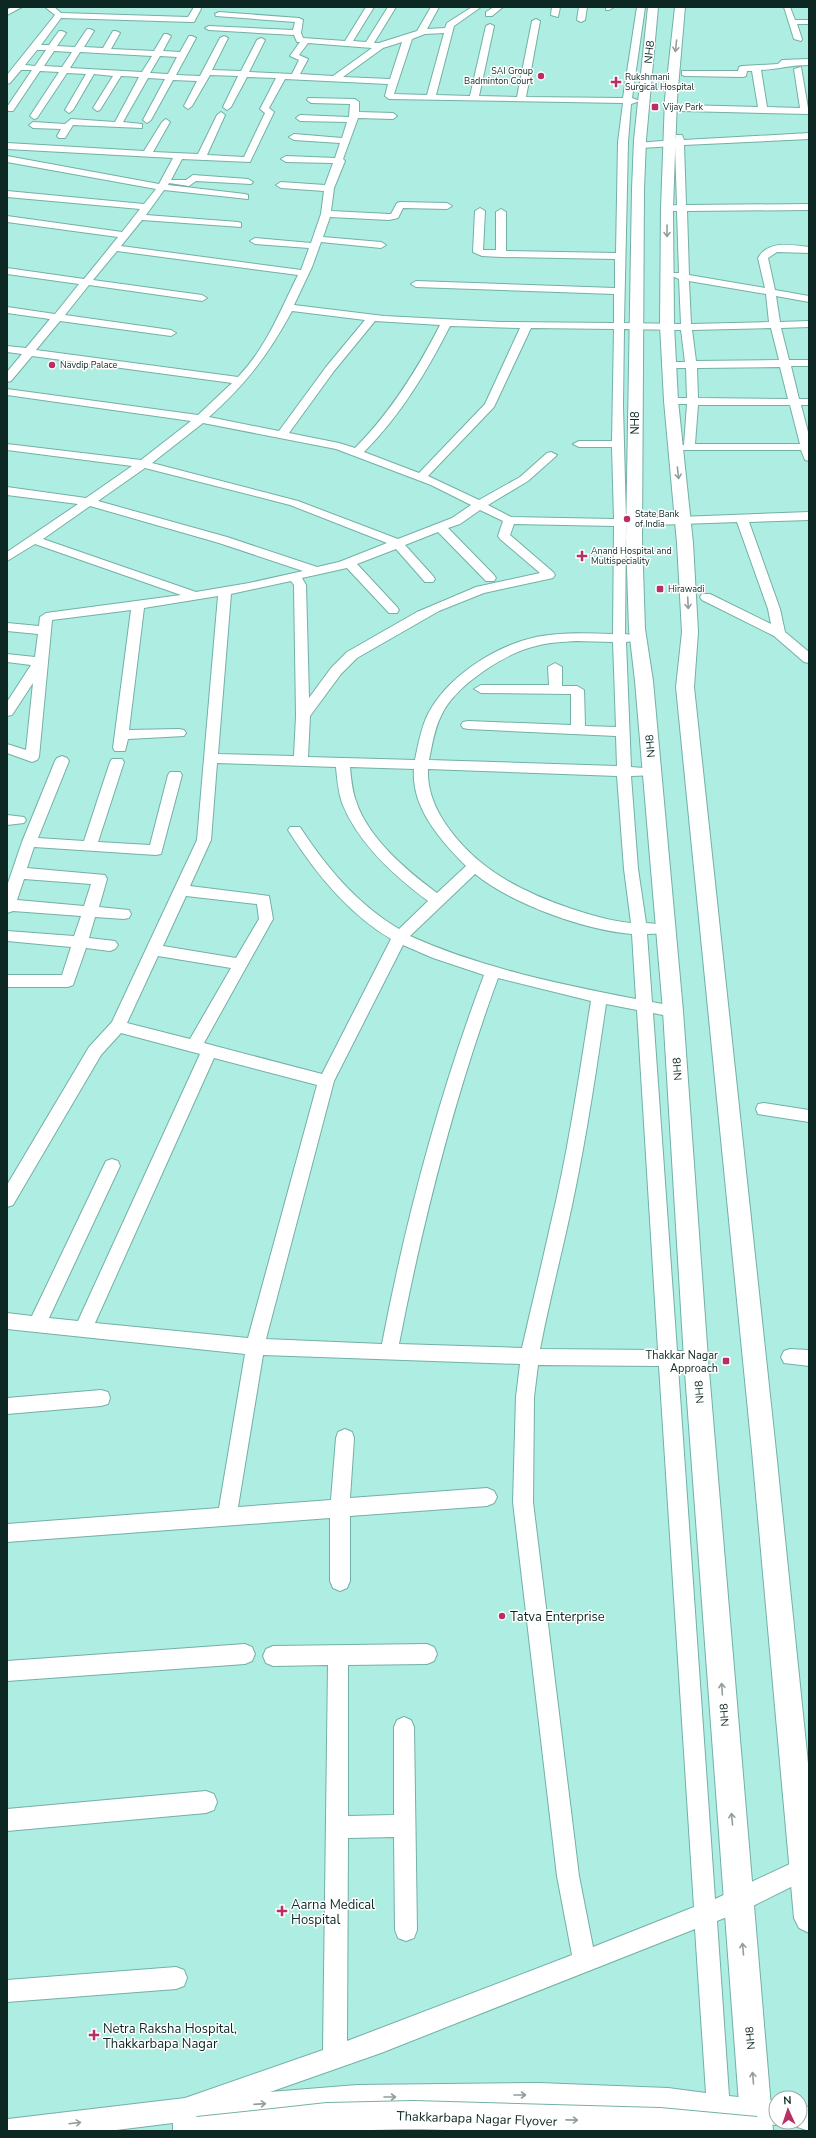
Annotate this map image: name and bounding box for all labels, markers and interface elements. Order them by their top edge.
street label: NH8 [641,39,658,64]
one-way arrow [673,39,680,52]
place label: SAI Group Badminton Court [464,65,534,87]
marker: SAI Group Badminton Court [536,71,546,81]
place label: Rukshmani Surgical Hospital [625,71,694,93]
marker: Rukshmani Surgical Hospital [610,76,622,88]
place label: Vijay Park [662,101,704,113]
marker: Vijay Park [650,102,660,112]
one-way arrow [663,224,671,237]
place label: Navdip Palace [60,359,118,371]
marker: Navdip Palace [47,360,57,370]
street label: NH8 [628,411,643,435]
one-way arrow [674,466,681,479]
place label: State Bank of India [635,508,680,530]
marker: State Bank of India [622,514,632,524]
place label: Anand Hospital and Multispeciality [591,545,672,567]
marker: Anand Hospital and Multispeciality [576,550,588,562]
place label: Hirawadi [668,583,704,595]
marker: Hirawadi [655,584,665,594]
one-way arrow [685,596,692,609]
street label: NH8 [642,733,659,758]
street label: NH8 [669,1057,686,1081]
place label: Thakkar Nagar Approach [646,1348,718,1376]
marker: Thakkar Nagar Approach [721,1356,731,1366]
street label: NH8 [691,1380,708,1404]
place label: Tatva Enterprise [510,1608,605,1626]
marker: Tatva Enterprise [497,1611,507,1621]
one-way arrow [718,1683,725,1696]
street label: NH8 [716,1703,733,1727]
one-way arrow [728,1813,736,1826]
place label: Aarna Medical Hospital [291,1896,375,1929]
marker: Aarna Medical Hospital [276,1905,288,1917]
one-way arrow [739,1943,746,1956]
place label: Netra Raksha Hospital, Thakkarbapa Nagar [103,2020,237,2053]
street label: NH8 [742,2025,759,2050]
marker: Netra Raksha Hospital, Thakkarbapa Nagar [88,2029,100,2041]
one-way arrow [750,2072,757,2085]
north arrow [768,2090,808,2130]
one-way arrow [513,2092,526,2099]
one-way arrow [383,2093,396,2100]
text: N [783,2093,792,2108]
one-way arrow [253,2101,266,2108]
street label: Thakkarbapa Nagar Flyover [396,2107,558,2131]
one-way arrow [565,2116,578,2124]
one-way arrow [68,2119,81,2127]

